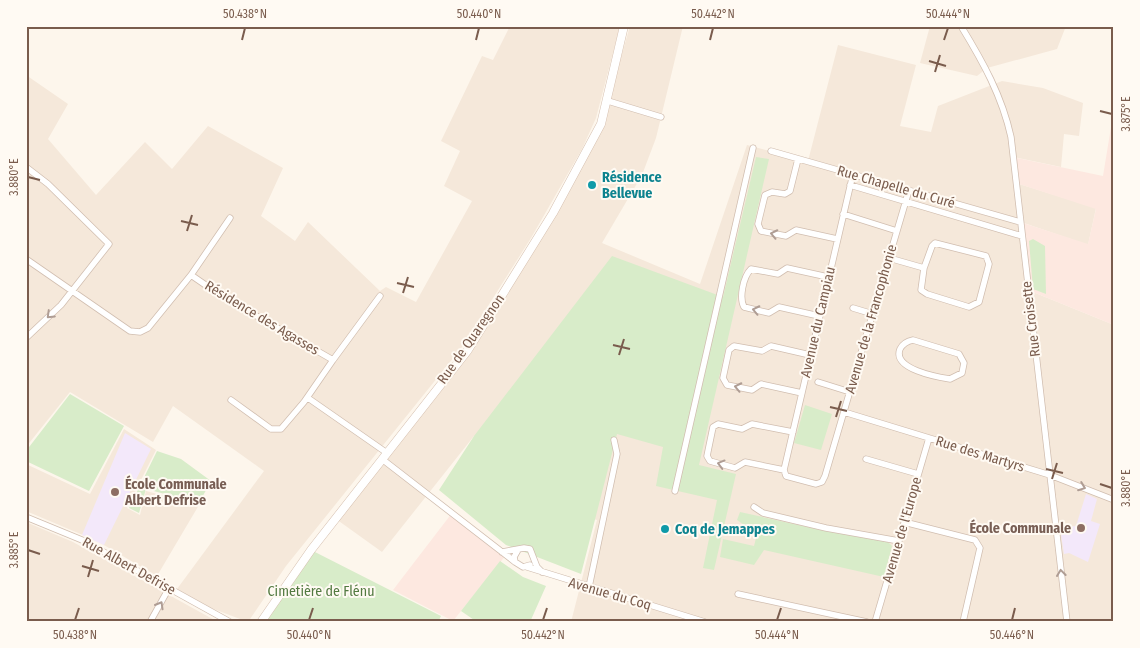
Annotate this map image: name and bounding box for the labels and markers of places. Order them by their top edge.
place label: Résidence Bellevue [602,169,662,202]
marker: Résidence Bellevue [586,179,598,191]
place label: École Communale Albert Defrise [124,475,227,509]
marker: École Communale Albert Defrise [109,486,121,498]
place label: École Communale [969,519,1071,537]
place label: Coq de Jemappes [675,521,775,538]
marker: École Communale [1075,522,1087,534]
marker: Coq de Jemappes [659,523,671,535]

